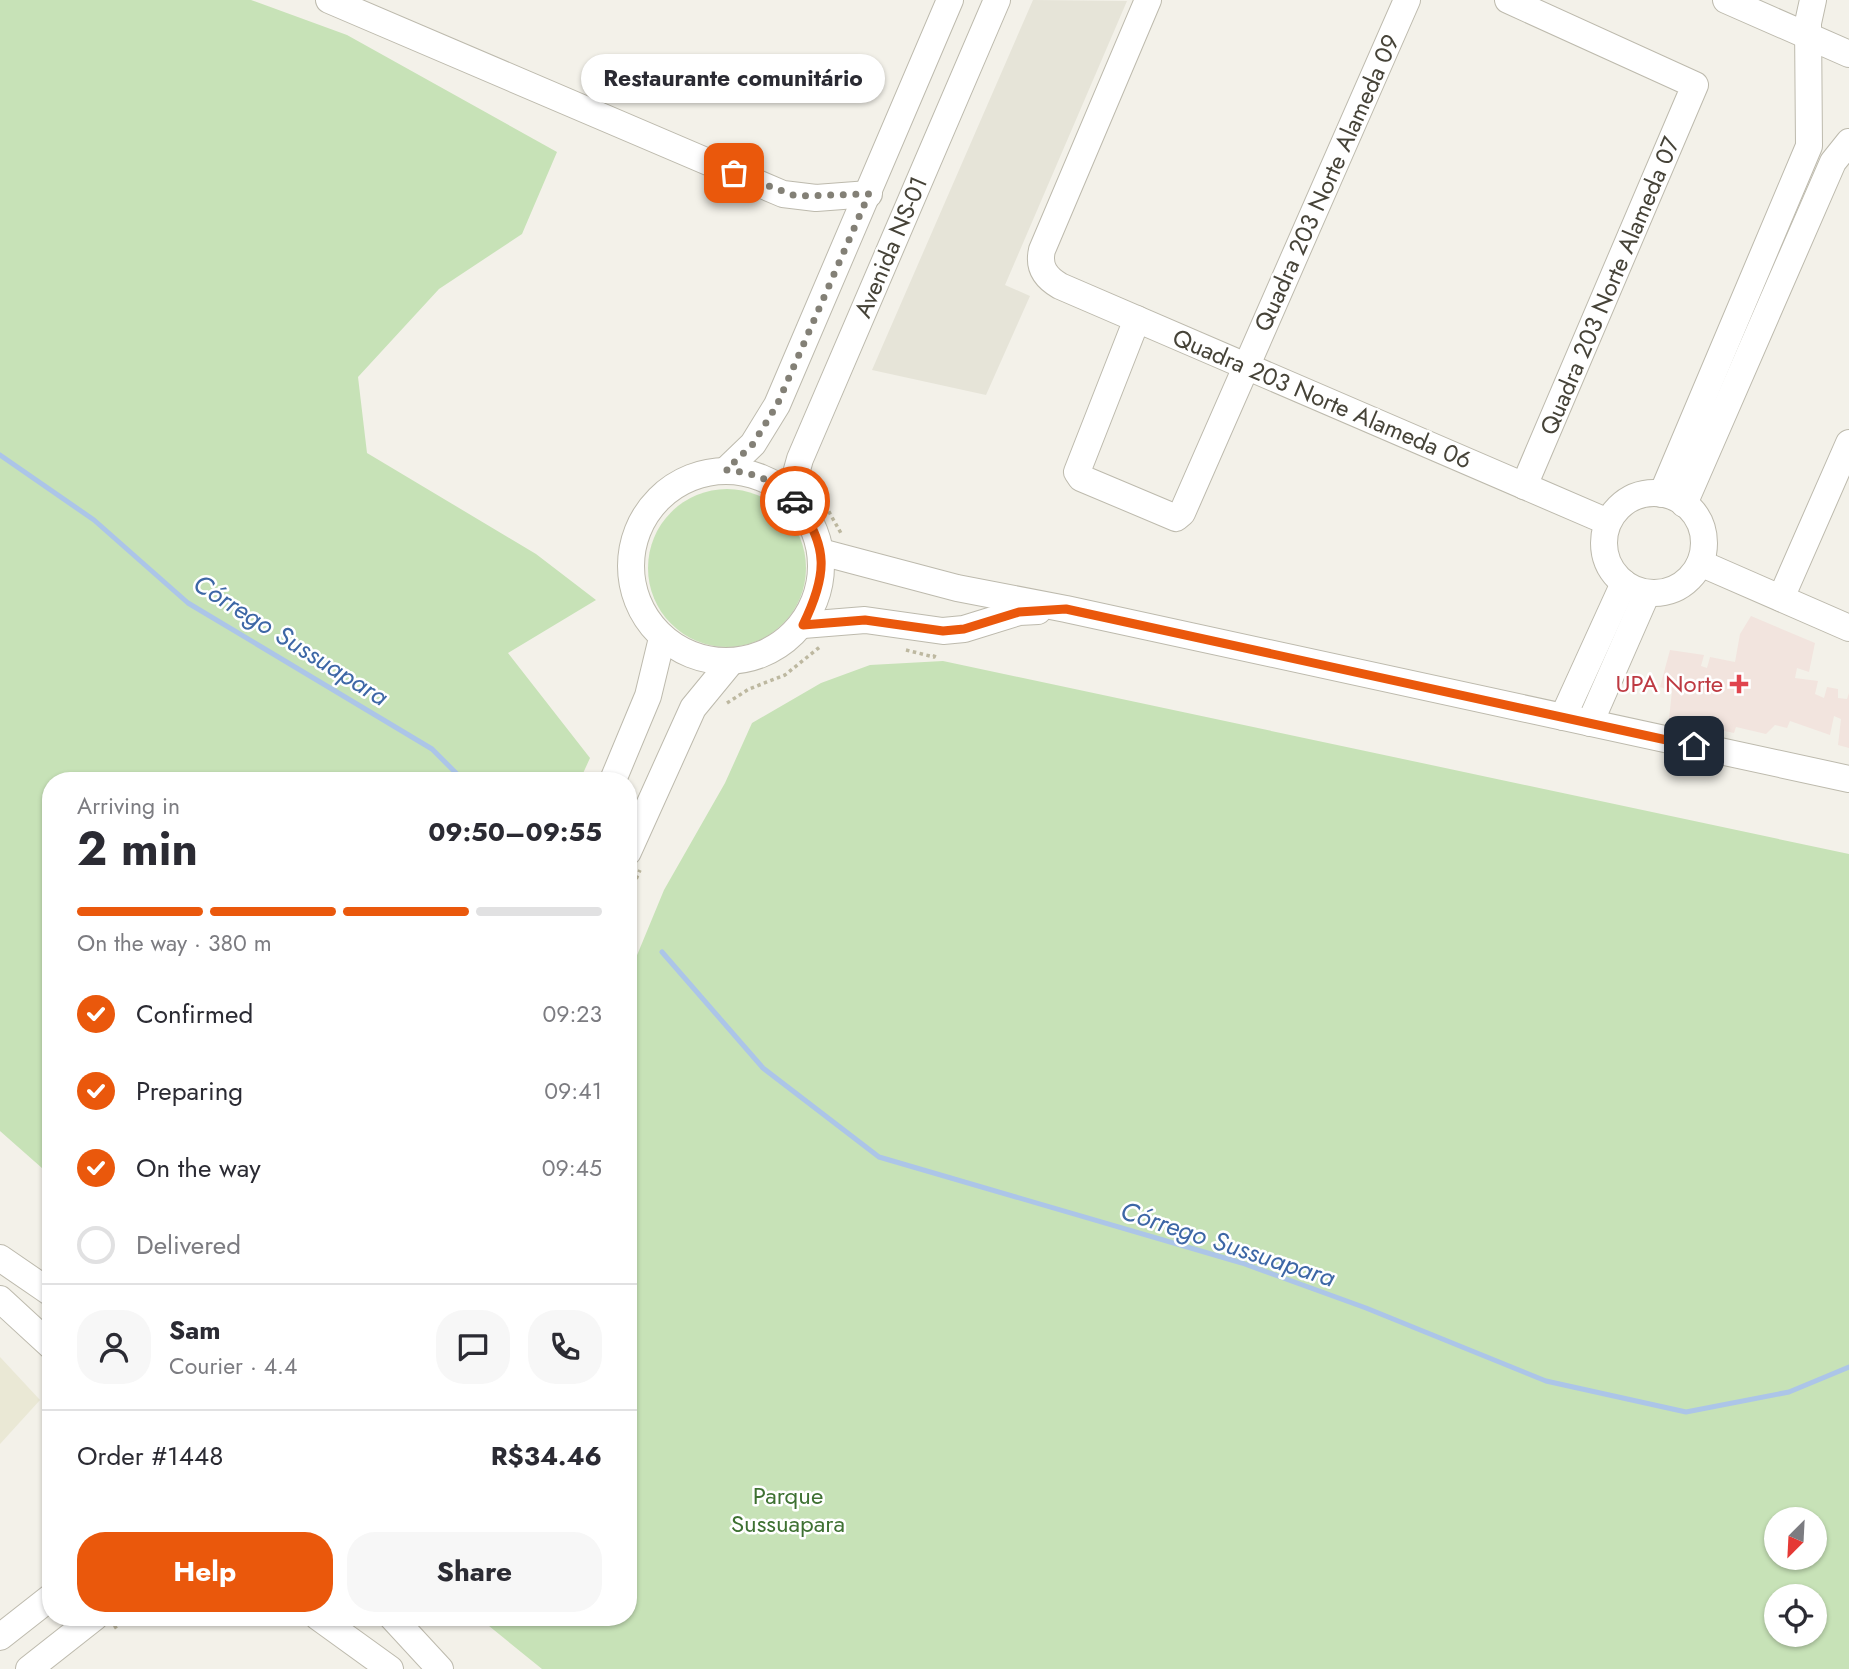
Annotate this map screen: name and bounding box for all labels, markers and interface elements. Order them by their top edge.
street label: Quadra 203 Norte Alameda 09 [1245,29,1408,337]
callout: Restaurante comunitário [582,54,886,103]
text: Restaurante comunitário [603,61,863,95]
street label: Quadra 203 Norte Alameda 07 [1531,131,1688,440]
pin [704,143,764,203]
icon: bag [715,154,753,192]
street label: Avenida NS-01 [845,171,936,323]
street label: Quadra 203 Norte Alameda 06 [1167,320,1477,478]
courier [760,466,830,536]
icon: car [776,482,814,520]
water label: Córrego Sussuapara [186,565,396,716]
place label: UPA Norte [1615,666,1723,701]
marker: UPA Norte [1729,674,1749,694]
pin [1664,716,1724,776]
icon: home [1675,727,1713,765]
text: Arriving in [77,789,180,823]
text: 09:50–09:55 [428,813,602,851]
text: 2 min [77,816,198,882]
text: On the way · 380 m [77,926,272,960]
icon: check [77,995,115,1033]
text: Confirmed [136,995,253,1033]
text: 09:23 [542,997,602,1031]
icon: check [77,1072,115,1110]
text: Preparing [136,1072,243,1110]
text: 09:41 [544,1074,602,1108]
icon: check [77,1149,115,1187]
text: On the way [136,1149,261,1187]
text: 09:45 [542,1151,602,1185]
water label: Córrego Sussuapara [1116,1191,1341,1297]
text: Delivered [136,1226,241,1264]
button: person [77,1310,151,1384]
button: chat [436,1310,510,1384]
button: phone [528,1310,602,1384]
text: Sam [169,1311,221,1349]
text: Courier · 4.4 [169,1349,297,1383]
text: Order #1448 [77,1437,223,1475]
text: R$34.46 [491,1437,602,1475]
park label: Parque Sussuapara [731,1478,845,1541]
north arrow [1764,1507,1827,1570]
map controls [1764,1507,1827,1647]
button: Help [77,1532,333,1612]
button: Share [347,1532,602,1612]
button: locate [1764,1584,1827,1647]

